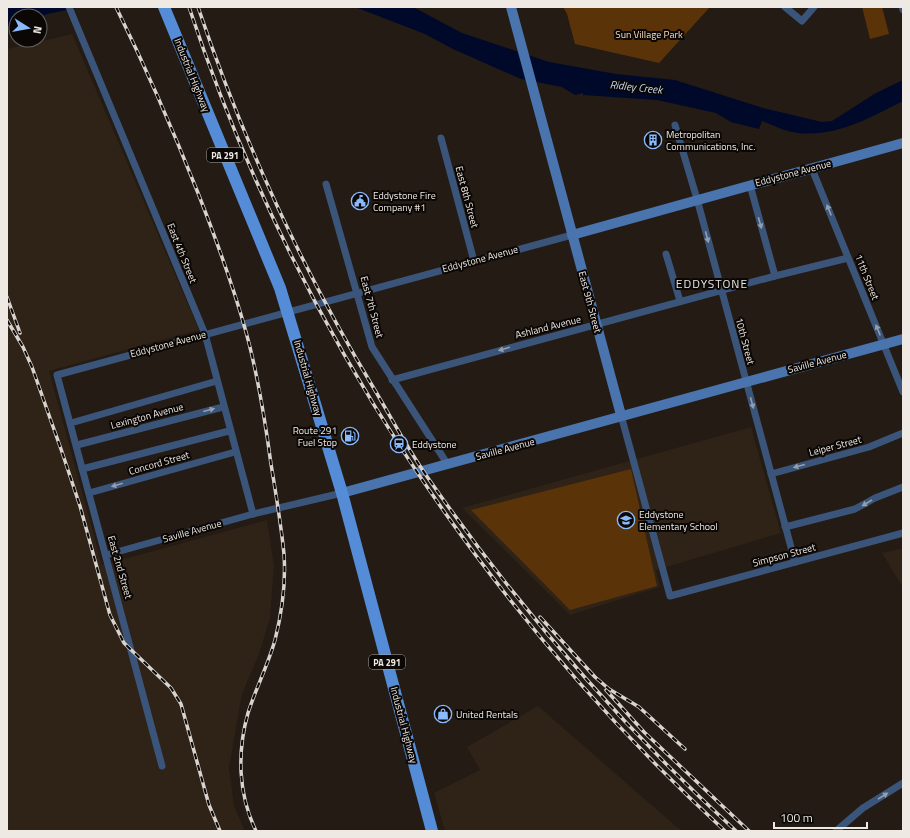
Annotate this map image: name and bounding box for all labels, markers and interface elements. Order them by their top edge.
north arrow [8,8,48,48]
text: N [29,25,46,35]
park label: Sun Village Park [615,27,683,42]
street label: Industrial Highway [170,36,214,114]
water label: Ridley Creek [609,76,664,98]
place label: Metropolitan Communications, Inc. [666,127,755,154]
building icon: Metropolitan Communications, Inc. [643,130,663,150]
road number: PA 291 [207,148,243,162]
street label: Eddystone Avenue [753,156,833,190]
street label: East 8th Street [452,164,483,230]
place label: Eddystone Fire Company #1 [373,188,436,215]
public building icon: Eddystone Fire Company #1 [350,191,370,211]
one-way arrow [825,204,831,216]
one-way arrow [757,217,763,229]
street label: East 4th Street [163,221,201,286]
one-way arrow [704,231,710,243]
street label: Eddystone Avenue [440,242,520,276]
street label: 11th Street [851,252,883,303]
street label: East 9th Street [575,269,606,335]
street label: East 7th Street [357,274,388,340]
district label: EDDYSTONE [676,274,748,293]
street label: Ashland Avenue [513,312,583,342]
street label: 10th Street [732,316,759,367]
one-way arrow [875,325,881,336]
street label: Eddystone Avenue [128,327,208,361]
street label: Industrial Highway [290,338,326,418]
one-way arrow [498,346,511,352]
street label: Saville Avenue [786,347,848,377]
one-way arrow [749,397,755,409]
street label: Lexington Avenue [109,399,185,433]
one-way arrow [203,407,215,413]
place label: Route 291 Fuel Stop [293,423,337,450]
fuel station icon: Route 291 Fuel Stop [340,426,360,446]
street label: Leiper Street [807,432,863,460]
station icon: Eddystone [389,434,409,454]
street label: Saville Avenue [474,434,536,464]
place label: Eddystone [412,437,457,452]
street label: Concord Street [127,447,191,479]
one-way arrow [793,463,805,469]
one-way arrow [110,482,122,488]
one-way arrow [861,499,873,506]
place label: Eddystone Elementary School [639,507,718,534]
school or university icon: Eddystone Elementary School [616,510,636,530]
street label: Saville Avenue [161,515,223,547]
street label: East 2nd Street [104,534,136,601]
street label: Simpson Street [751,539,818,571]
road number: PA 291 [369,655,405,669]
street label: Industrial Highway [387,685,421,765]
shop icon: United Rentals [433,704,453,724]
place label: United Rentals [456,707,518,722]
one-way arrow [877,792,889,799]
scale bar [774,804,867,830]
text: 100 m [780,808,813,827]

